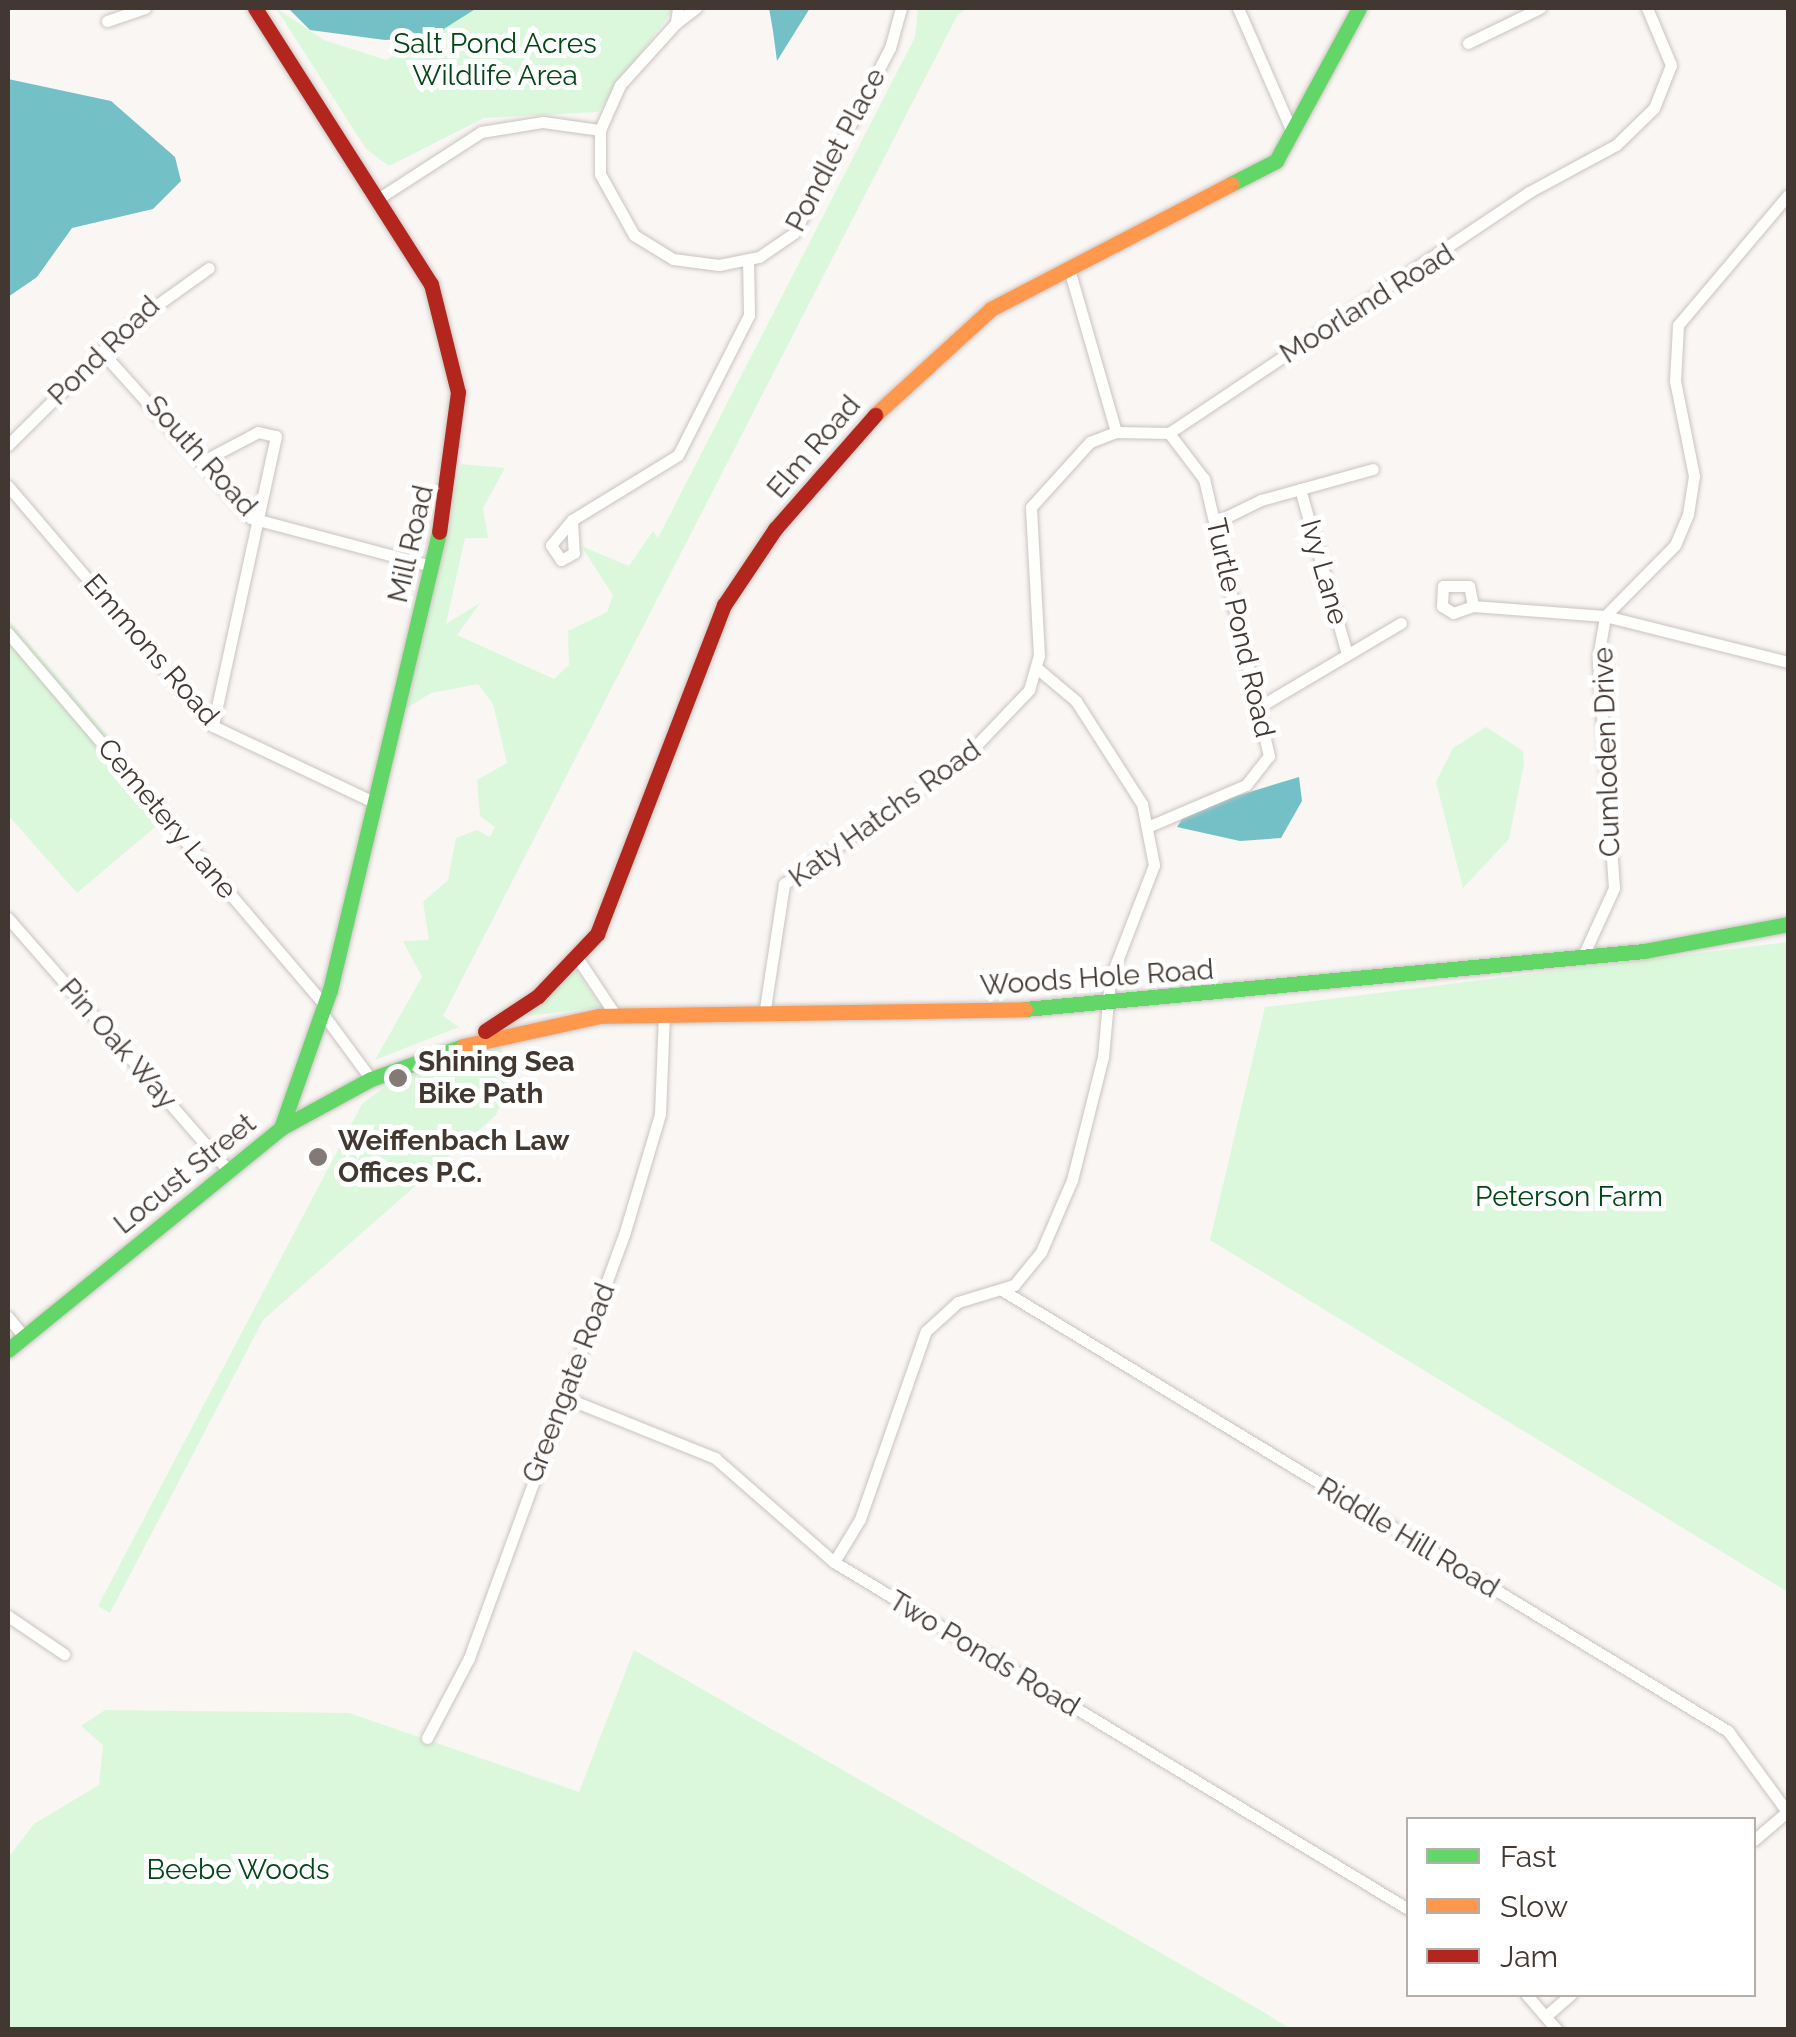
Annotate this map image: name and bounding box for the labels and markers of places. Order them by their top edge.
place label: Shining Sea Bike Path [418,1045,575,1111]
marker: Shining Sea Bike Path [387,1067,409,1089]
place label: Weiffenbach Law Offices P.C. [338,1124,570,1190]
marker: Weiffenbach Law Offices P.C. [307,1146,329,1168]

